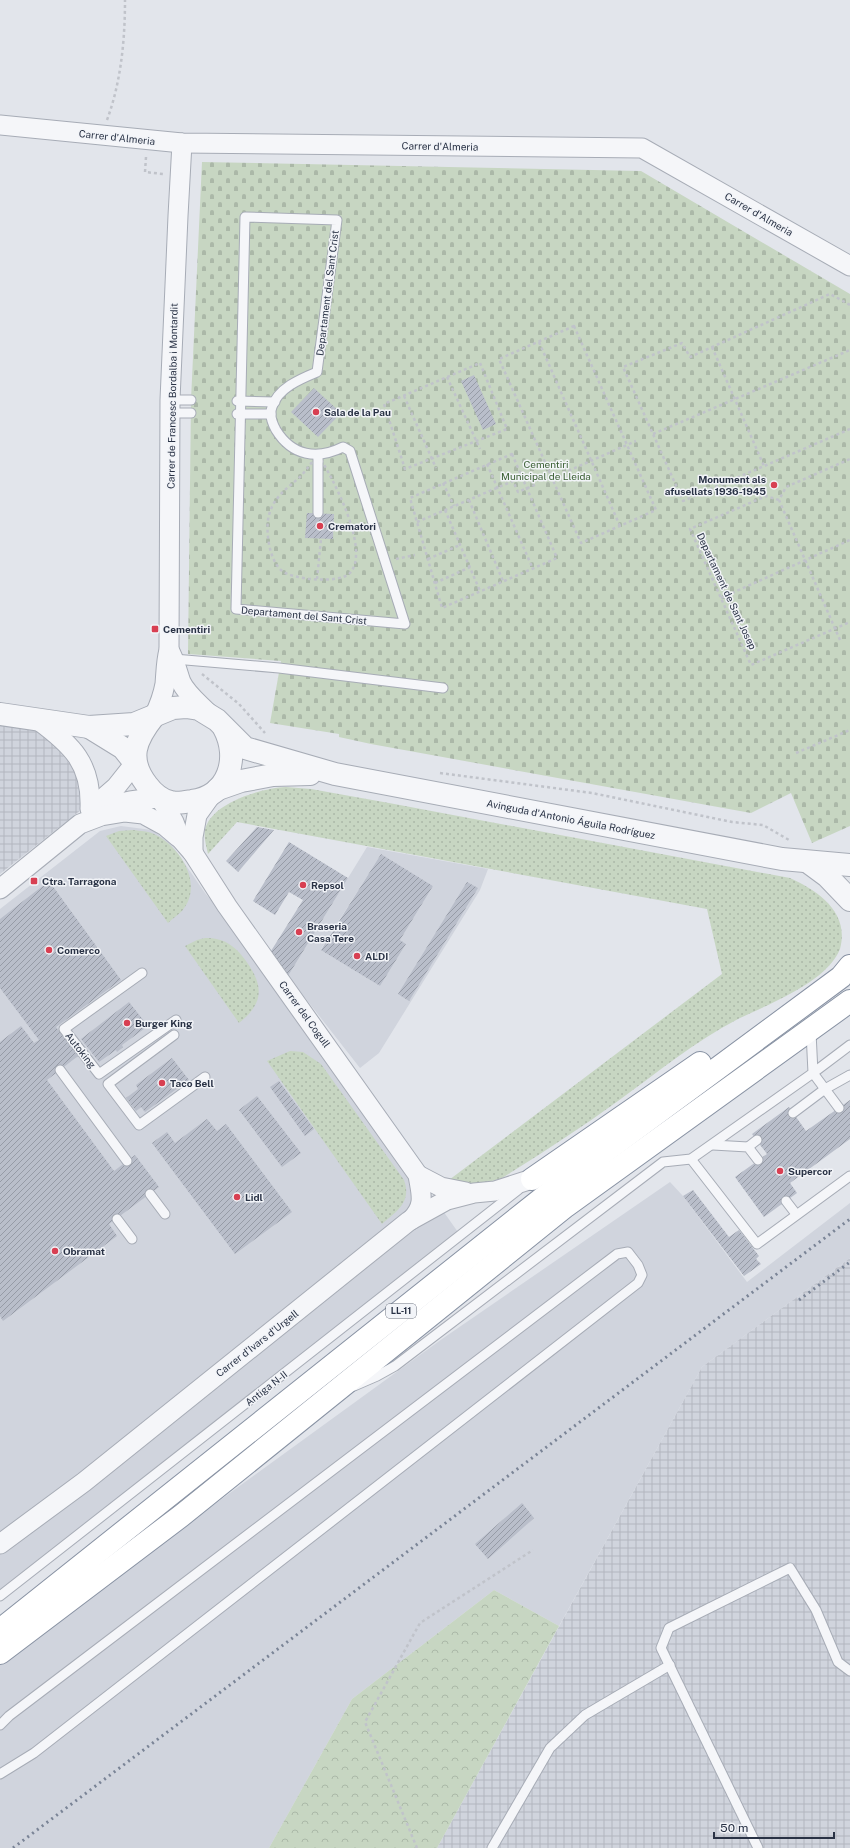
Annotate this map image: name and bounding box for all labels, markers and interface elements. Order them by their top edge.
street label: Carrer d'Almeria [78,127,156,147]
street label: Carrer d'Almeria [402,139,478,153]
street label: Carrer d'Almeria [723,190,795,238]
street label: Departament del Sant Crist [313,229,341,357]
street label: Carrer de Francesc Bordalba i Montardit [164,303,180,489]
place label: Sala de la Pau [324,406,391,418]
marker: Sala de la Pau [311,407,321,417]
park label: Cementiri Municipal de Lleida [501,458,591,482]
place label: Monument als afusellats 1936-1945 [665,473,766,497]
marker: Monument als afusellats 1936-1945 [769,480,779,490]
place label: Crematori [328,520,376,532]
marker: Crematori [315,521,325,531]
street label: Departament de Sant Josep [695,531,759,651]
street label: Departament del Sant Crist [240,604,368,626]
place label: Cementiri [163,623,210,635]
marker: Cementiri [150,624,160,634]
street label: Avinguda d'Antonio Águila Rodríguez [486,797,656,841]
place label: Ctra. Tarragona [42,875,117,887]
marker: Ctra. Tarragona [29,876,39,886]
place label: Repsol [311,879,344,891]
marker: Repsol [298,880,308,890]
place label: Braseria Casa Tere [307,920,354,944]
marker: Braseria Casa Tere [294,927,304,937]
place label: Comerco [57,944,100,956]
marker: Comerco [44,945,54,955]
place label: ALDI [365,950,388,962]
marker: ALDI [352,951,362,961]
street label: Carrer del Cogull [277,978,333,1050]
place label: Burger King [135,1017,193,1029]
marker: Burger King [122,1018,132,1028]
street label: Autoking [63,1030,99,1070]
place label: Taco Bell [170,1077,214,1089]
marker: Taco Bell [157,1078,167,1088]
place label: Supercor [788,1165,832,1177]
marker: Supercor [775,1166,785,1176]
place label: Lidl [245,1191,263,1203]
marker: Lidl [232,1192,242,1202]
place label: Obramat [63,1245,105,1257]
marker: Obramat [50,1246,60,1256]
road number: LL-11 [386,1304,416,1318]
street label: Carrer d'Ivars d'Urgell [213,1307,301,1379]
street label: Antiga N-II [243,1368,289,1408]
scale bar [714,1814,834,1840]
text: 50 m [720,1821,748,1835]

